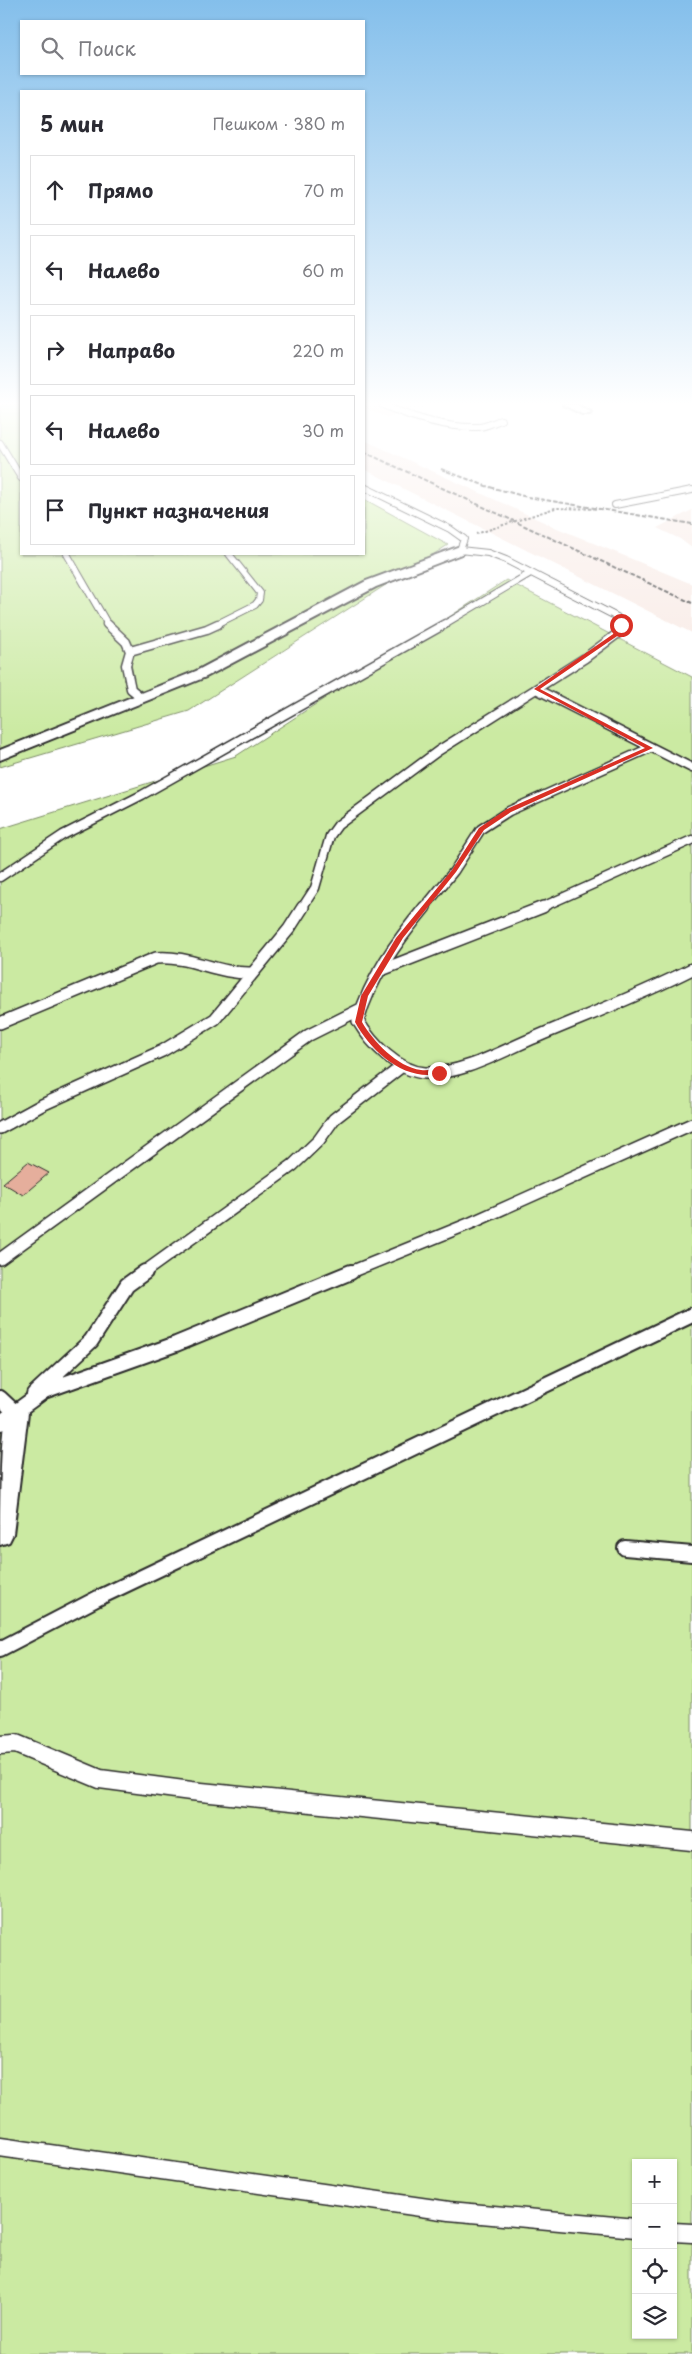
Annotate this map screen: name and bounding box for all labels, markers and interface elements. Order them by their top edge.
search box [20,20,365,75]
icon: search [38,34,66,62]
text: Поиск [78,34,136,62]
text: 5 мин [40,107,104,139]
text: Пешком · 380 m [212,111,345,135]
icon: ahead [41,176,69,204]
text: Прямо [88,176,153,204]
text: 70 m [304,178,344,202]
icon: left [41,256,69,284]
text: Налево [88,256,160,284]
text: 60 m [302,258,344,282]
icon: right [41,336,69,364]
text: Направо [88,336,175,364]
text: 220 m [293,338,344,362]
icon: left [41,416,69,444]
text: Налево [88,416,160,444]
text: 30 m [302,418,344,442]
icon: arrive [41,496,69,524]
text: Пункт назначения [88,496,269,524]
route start [610,614,633,637]
route end [428,1062,451,1085]
map controls [632,2159,677,2339]
button: + [632,2159,677,2204]
button: − [632,2204,677,2249]
button: locate [632,2249,677,2294]
button: layers [632,2294,677,2339]

